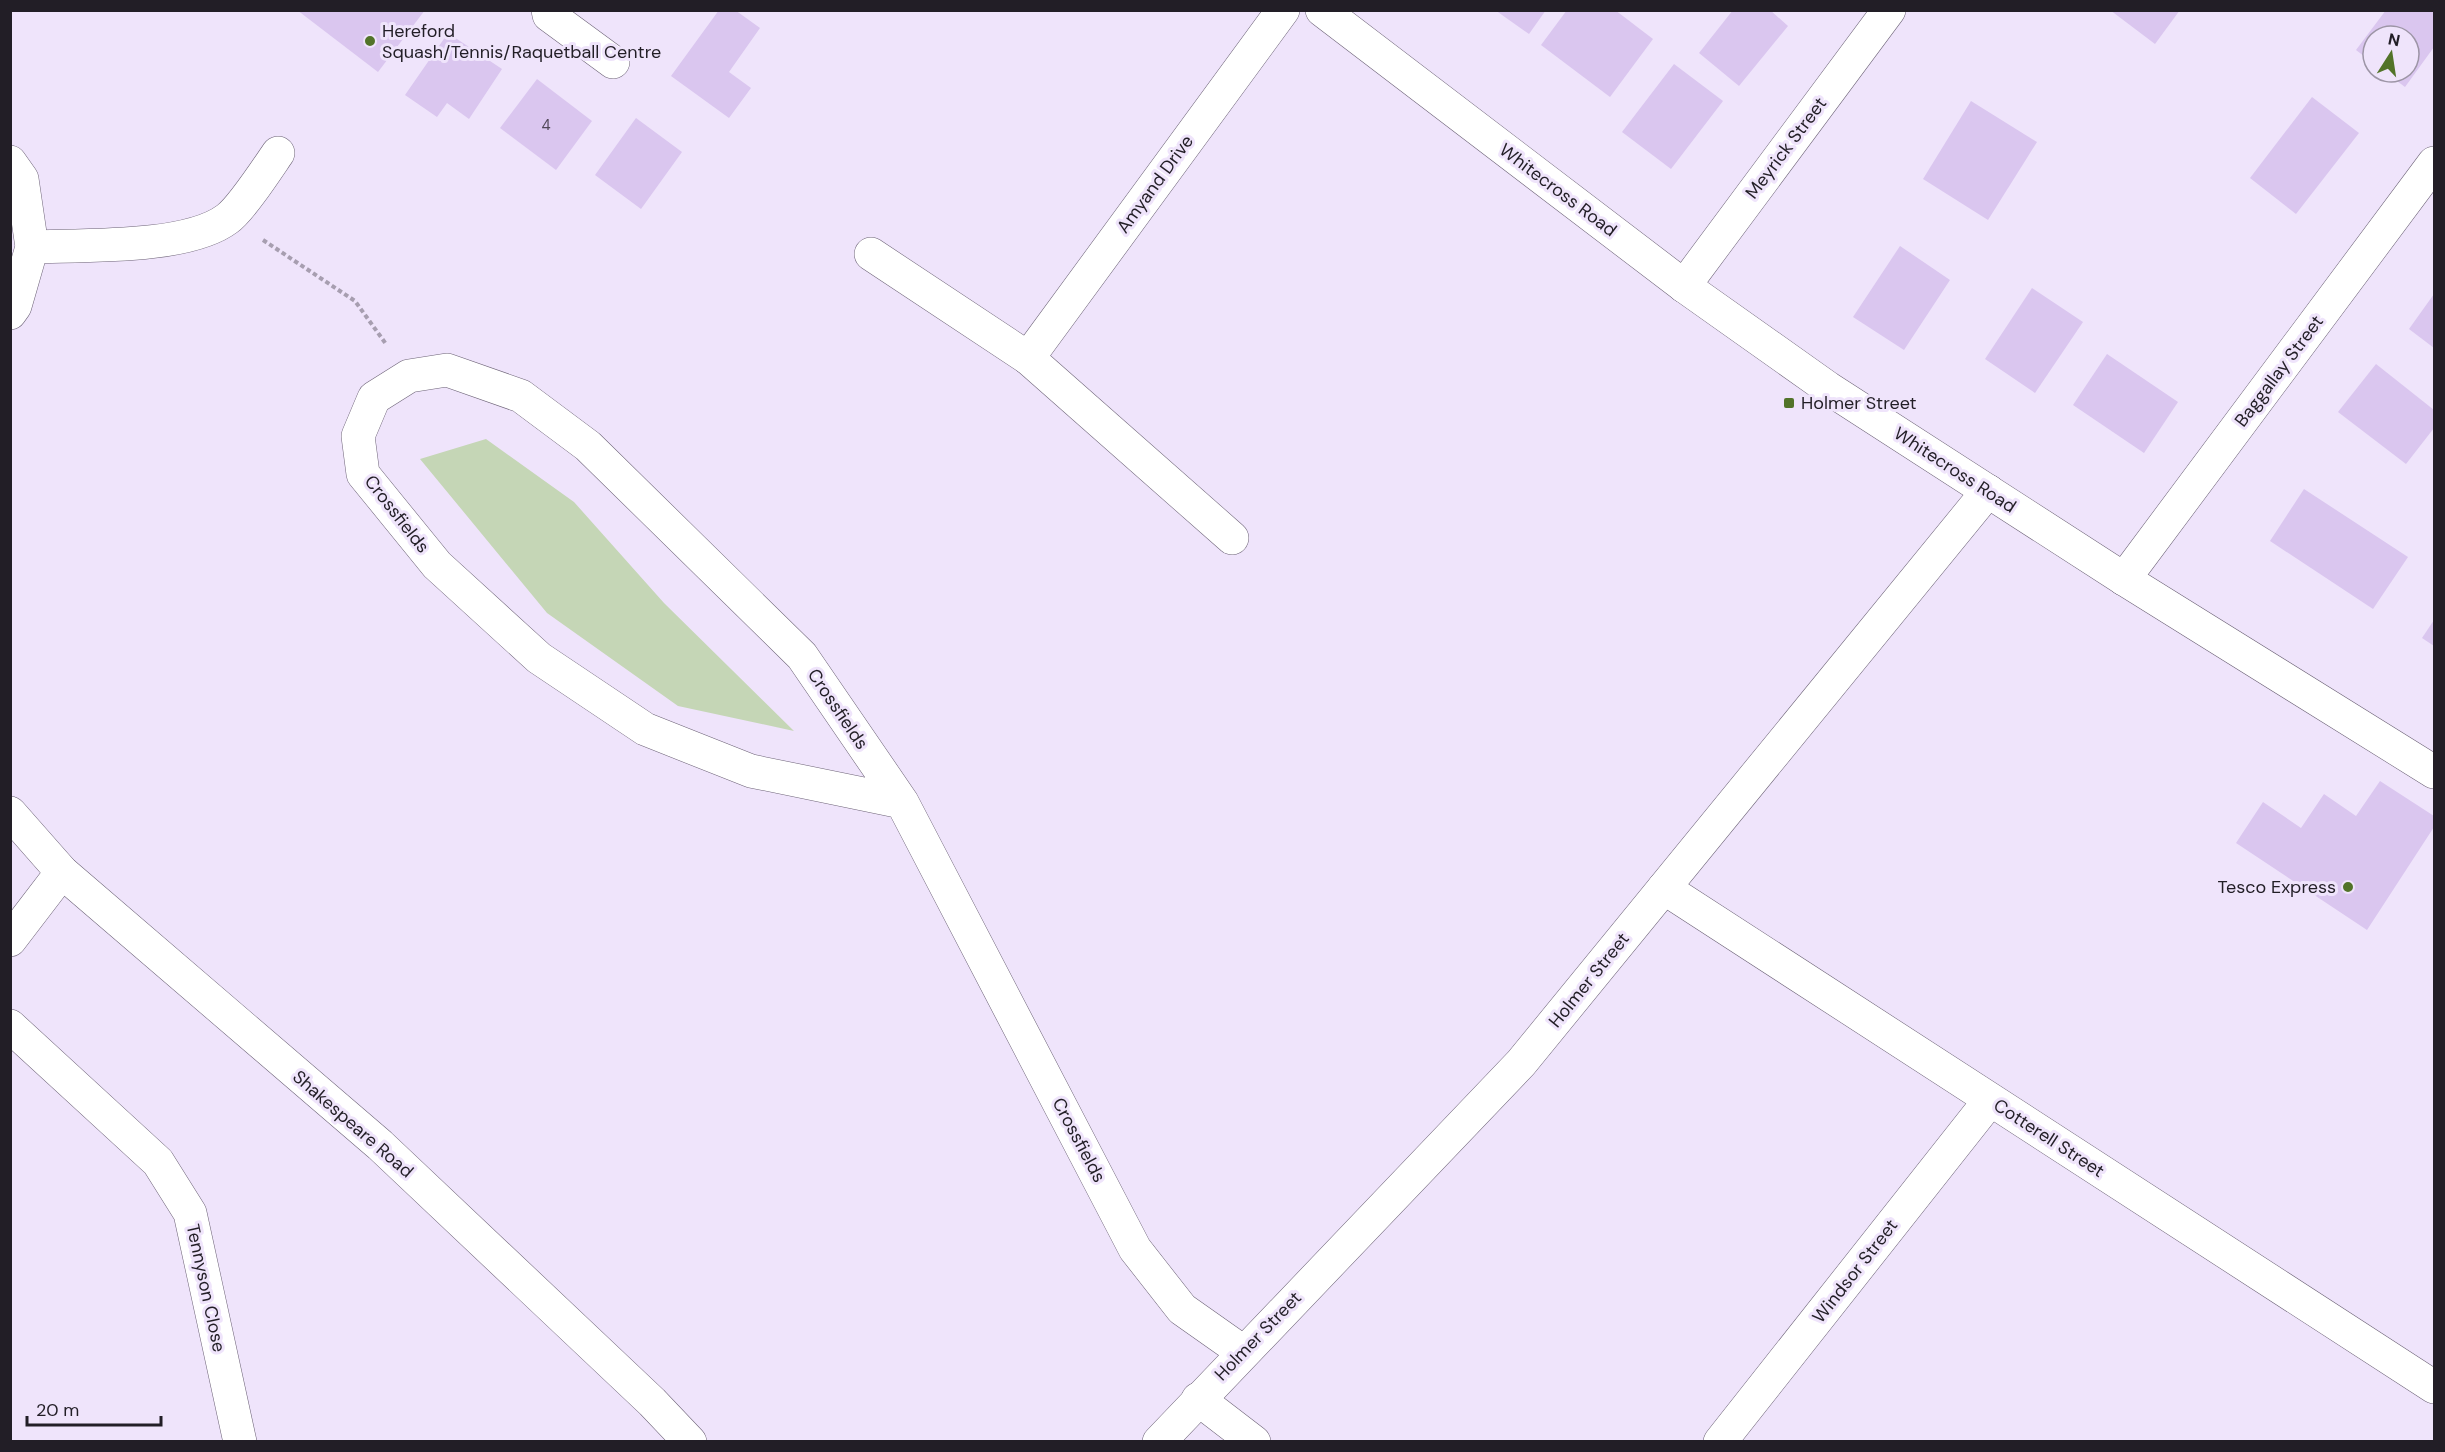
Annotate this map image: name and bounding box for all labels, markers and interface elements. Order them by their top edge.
place label: Hereford Squash/Tennis/Raquetball Centre [382,19,661,64]
north arrow [2361,24,2421,84]
text: N [2386,28,2402,51]
marker: Hereford Squash/Tennis/Raquetball Centre [363,34,377,48]
street label: Meyrick Street [1740,92,1832,204]
house number: 4 [541,115,551,135]
street label: Amyand Drive [1111,130,1199,238]
street label: Whitecross Road [1494,138,1622,242]
street label: Baggallay Street [2229,310,2329,432]
place label: Holmer Street [1801,391,1917,415]
marker: Holmer Street [1782,396,1796,410]
street label: Whitecross Road [1889,421,2021,519]
street label: Crossfields [359,470,435,558]
street label: Crossfields [802,664,874,754]
place label: Tesco Express [2218,875,2336,899]
marker: Tesco Express [2341,880,2355,894]
street label: Holmer Street [1543,928,1635,1032]
street label: Shakespeare Road [287,1065,419,1183]
street label: Crossfields [1047,1093,1111,1187]
street label: Cotterell Street [1989,1093,2109,1183]
street label: Windsor Street [1807,1214,1903,1328]
street label: Tennyson Close [181,1222,231,1354]
street label: Holmer Street [1209,1286,1307,1386]
scale bar [27,1389,160,1427]
text: 20 m [36,1398,79,1422]

